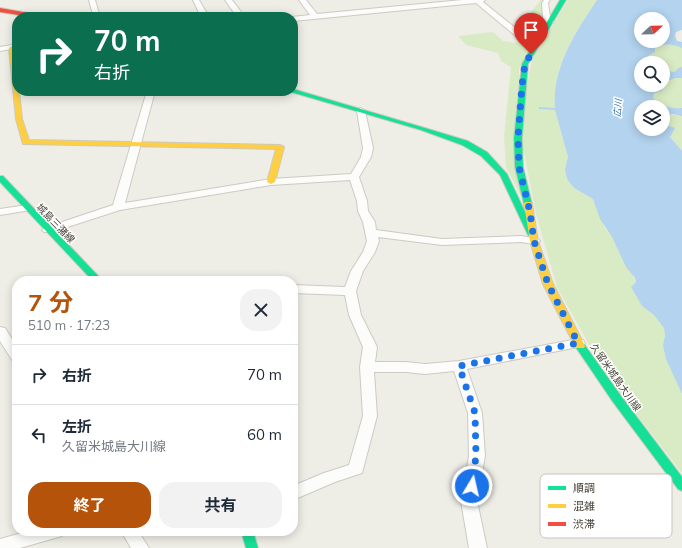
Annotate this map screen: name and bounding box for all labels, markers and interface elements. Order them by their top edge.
north arrow [634,12,670,48]
map controls [634,12,670,136]
pin [514,13,548,54]
icon: arrive [520,19,542,41]
text: 70 m [94,23,160,58]
icon: right [28,28,80,80]
button: search [634,56,670,92]
text: 右折 [94,61,130,84]
water label: 広川 [611,98,624,117]
button: layers [634,100,670,136]
street label: 城島三潴線 [34,201,78,246]
text: 7 分 [28,287,73,317]
button: close [240,289,282,331]
text: 510 m · 17:23 [28,317,110,333]
street label: 久留米城島大川線 [587,341,644,414]
icon: right [28,364,50,386]
text: 70 m [247,365,282,384]
text: 右折 [62,366,92,385]
text: 左折 [62,417,92,436]
icon: left [28,424,50,446]
text: 60 m [247,425,282,444]
text: 久留米城島大川線 [62,438,166,454]
position arrow [451,465,493,507]
legend [540,474,672,538]
text: 順調 [573,481,595,495]
button: 終了 [28,482,151,528]
button: 共有 [159,482,282,528]
text: 混雑 [573,499,595,513]
text: 渋滞 [573,517,595,531]

